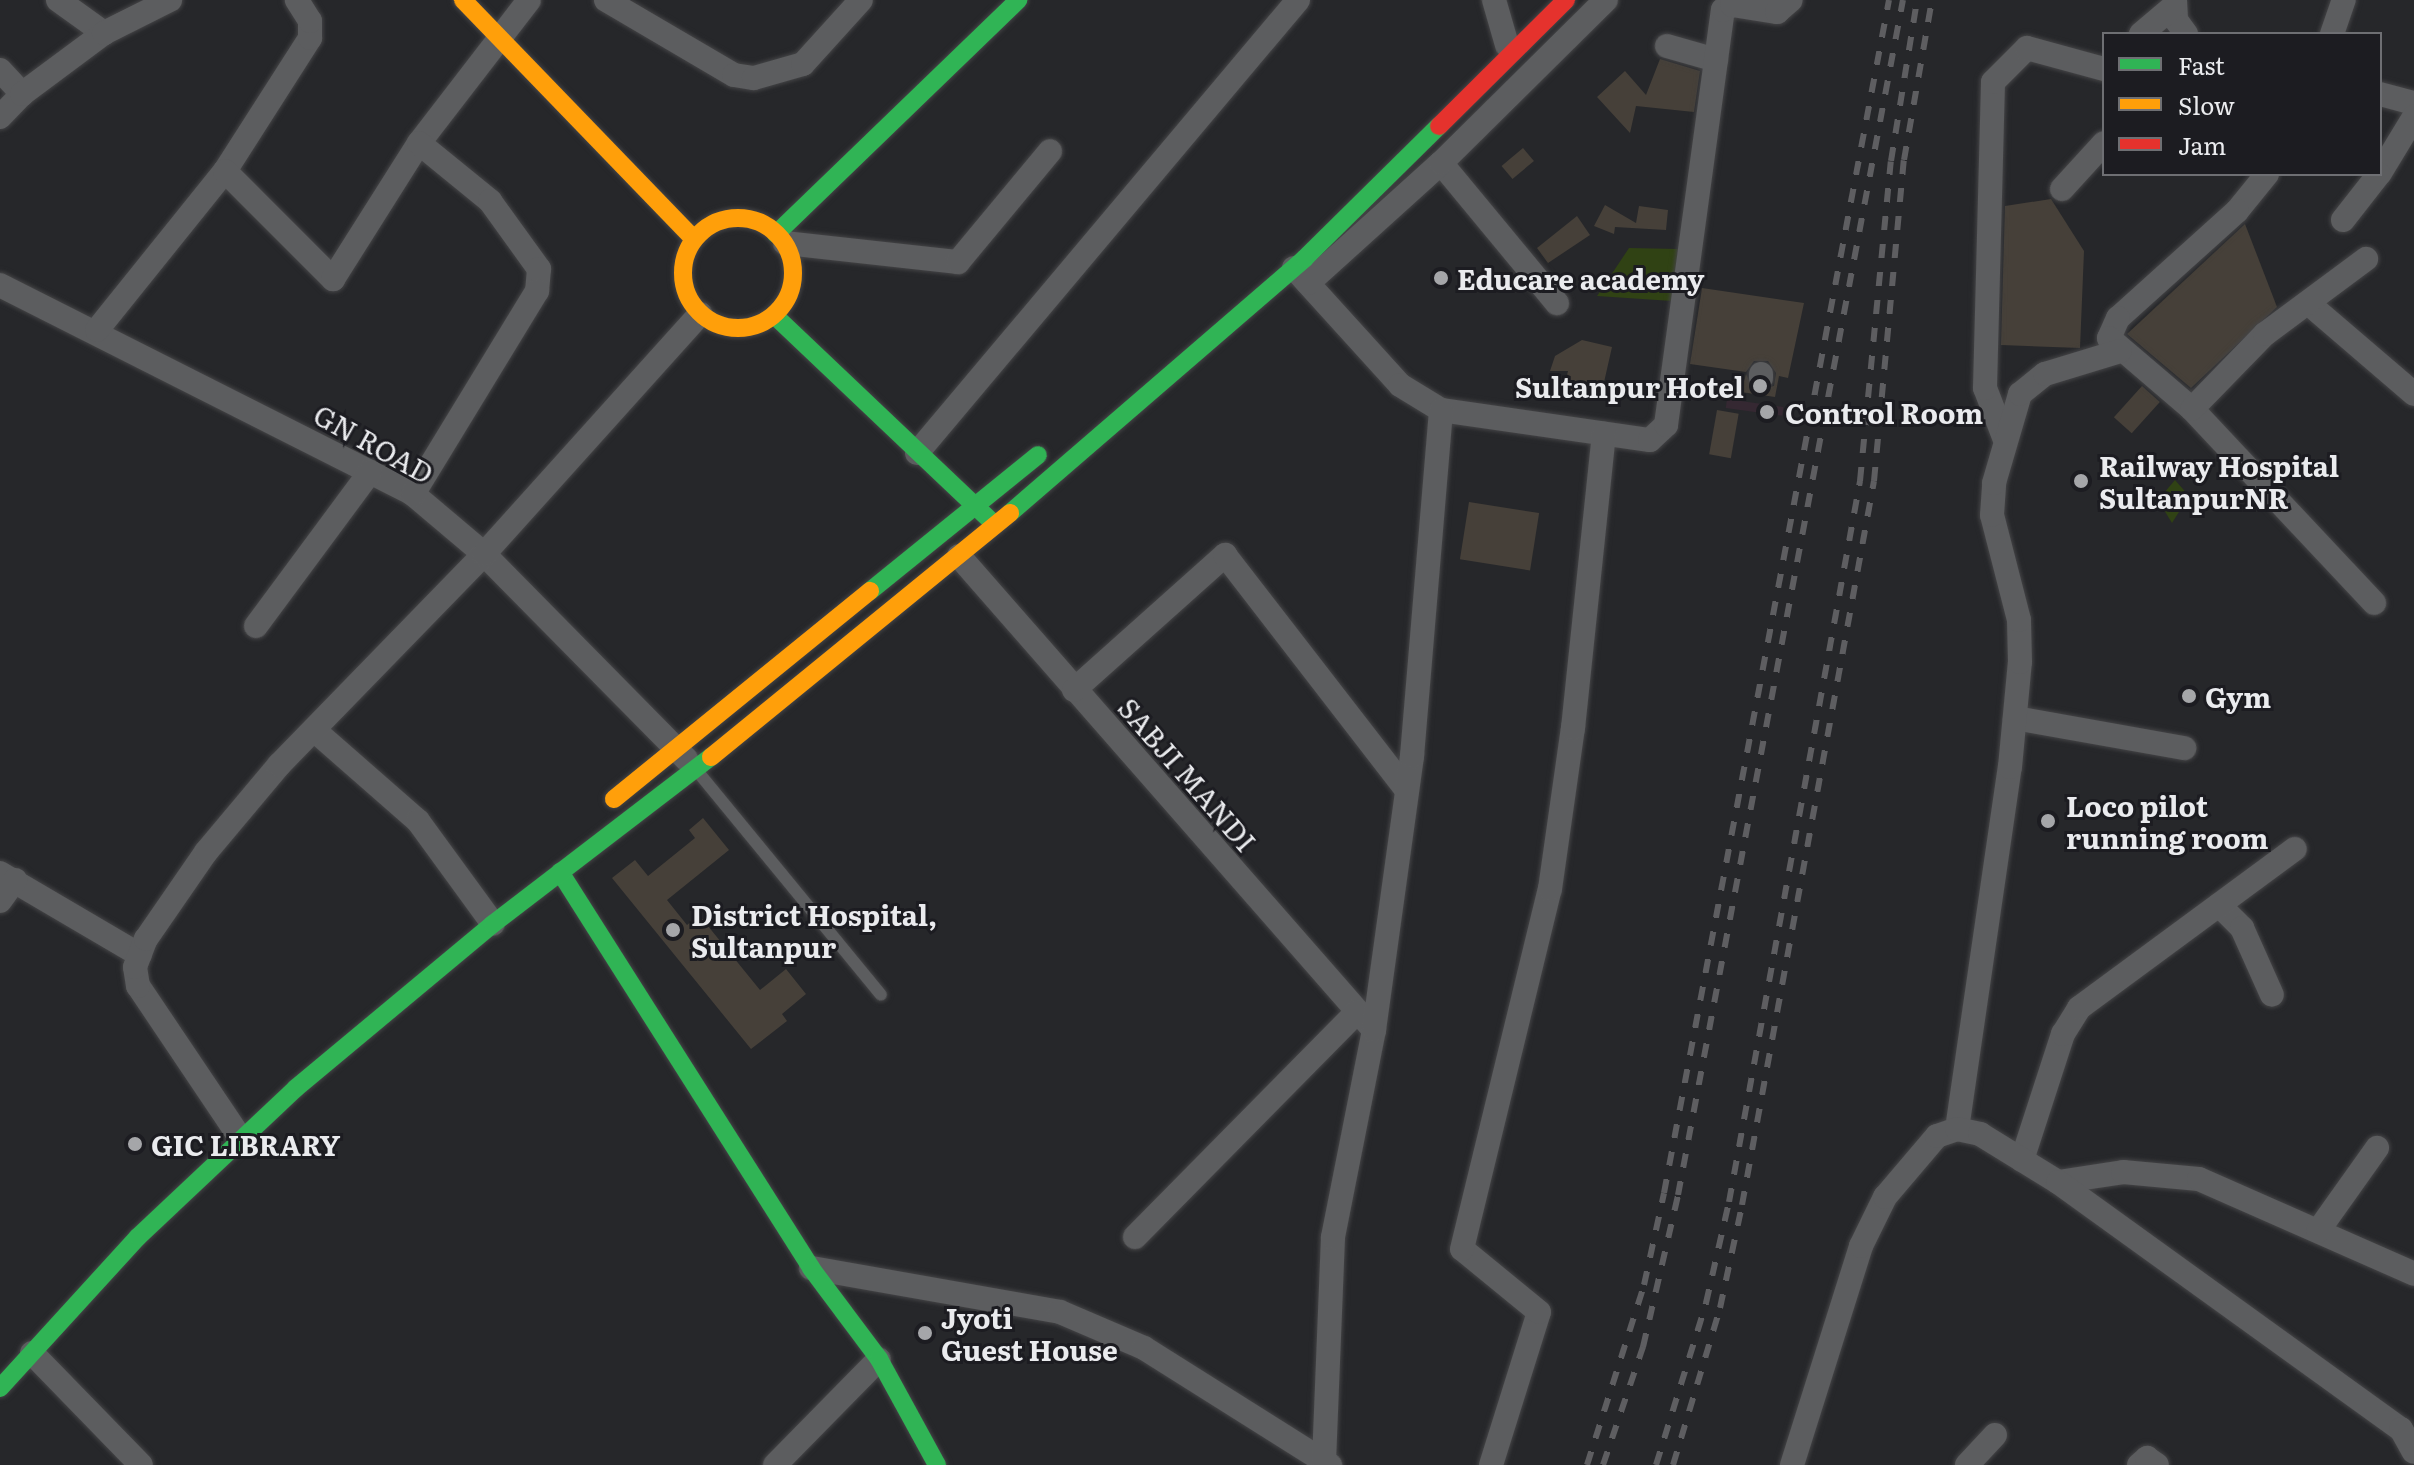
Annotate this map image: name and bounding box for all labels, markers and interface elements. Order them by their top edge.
legend [2102,32,2382,176]
text: Fast [2178,47,2225,82]
text: Slow [2178,87,2235,122]
text: Jam [2178,127,2226,162]
place label: Educare academy [1457,261,1705,295]
marker: Educare academy [1432,269,1450,287]
place label: Sultanpur Hotel [1515,369,1744,403]
marker: Sultanpur Hotel [1751,377,1769,395]
place label: Control Room [1785,395,1983,429]
street label: GN ROAD [308,397,440,489]
marker: Control Room [1756,401,1778,423]
place label: Railway Hospital SultanpurNR [2099,448,2339,514]
marker: Railway Hospital SultanpurNR [2070,470,2092,492]
place label: Gym [2205,679,2271,713]
marker: Gym [2180,687,2198,705]
street label: SABJI MANDI [1112,690,1264,858]
place label: Loco pilot running room [2066,788,2268,854]
marker: Loco pilot running room [2037,810,2059,832]
place label: District Hospital, Sultanpur [691,897,937,963]
marker: District Hospital, Sultanpur [662,919,684,941]
place label: GIC LIBRARY [151,1127,340,1161]
marker: GIC LIBRARY [126,1135,144,1153]
place label: Jyoti Guest House [941,1300,1118,1366]
marker: Jyoti Guest House [916,1324,934,1342]

